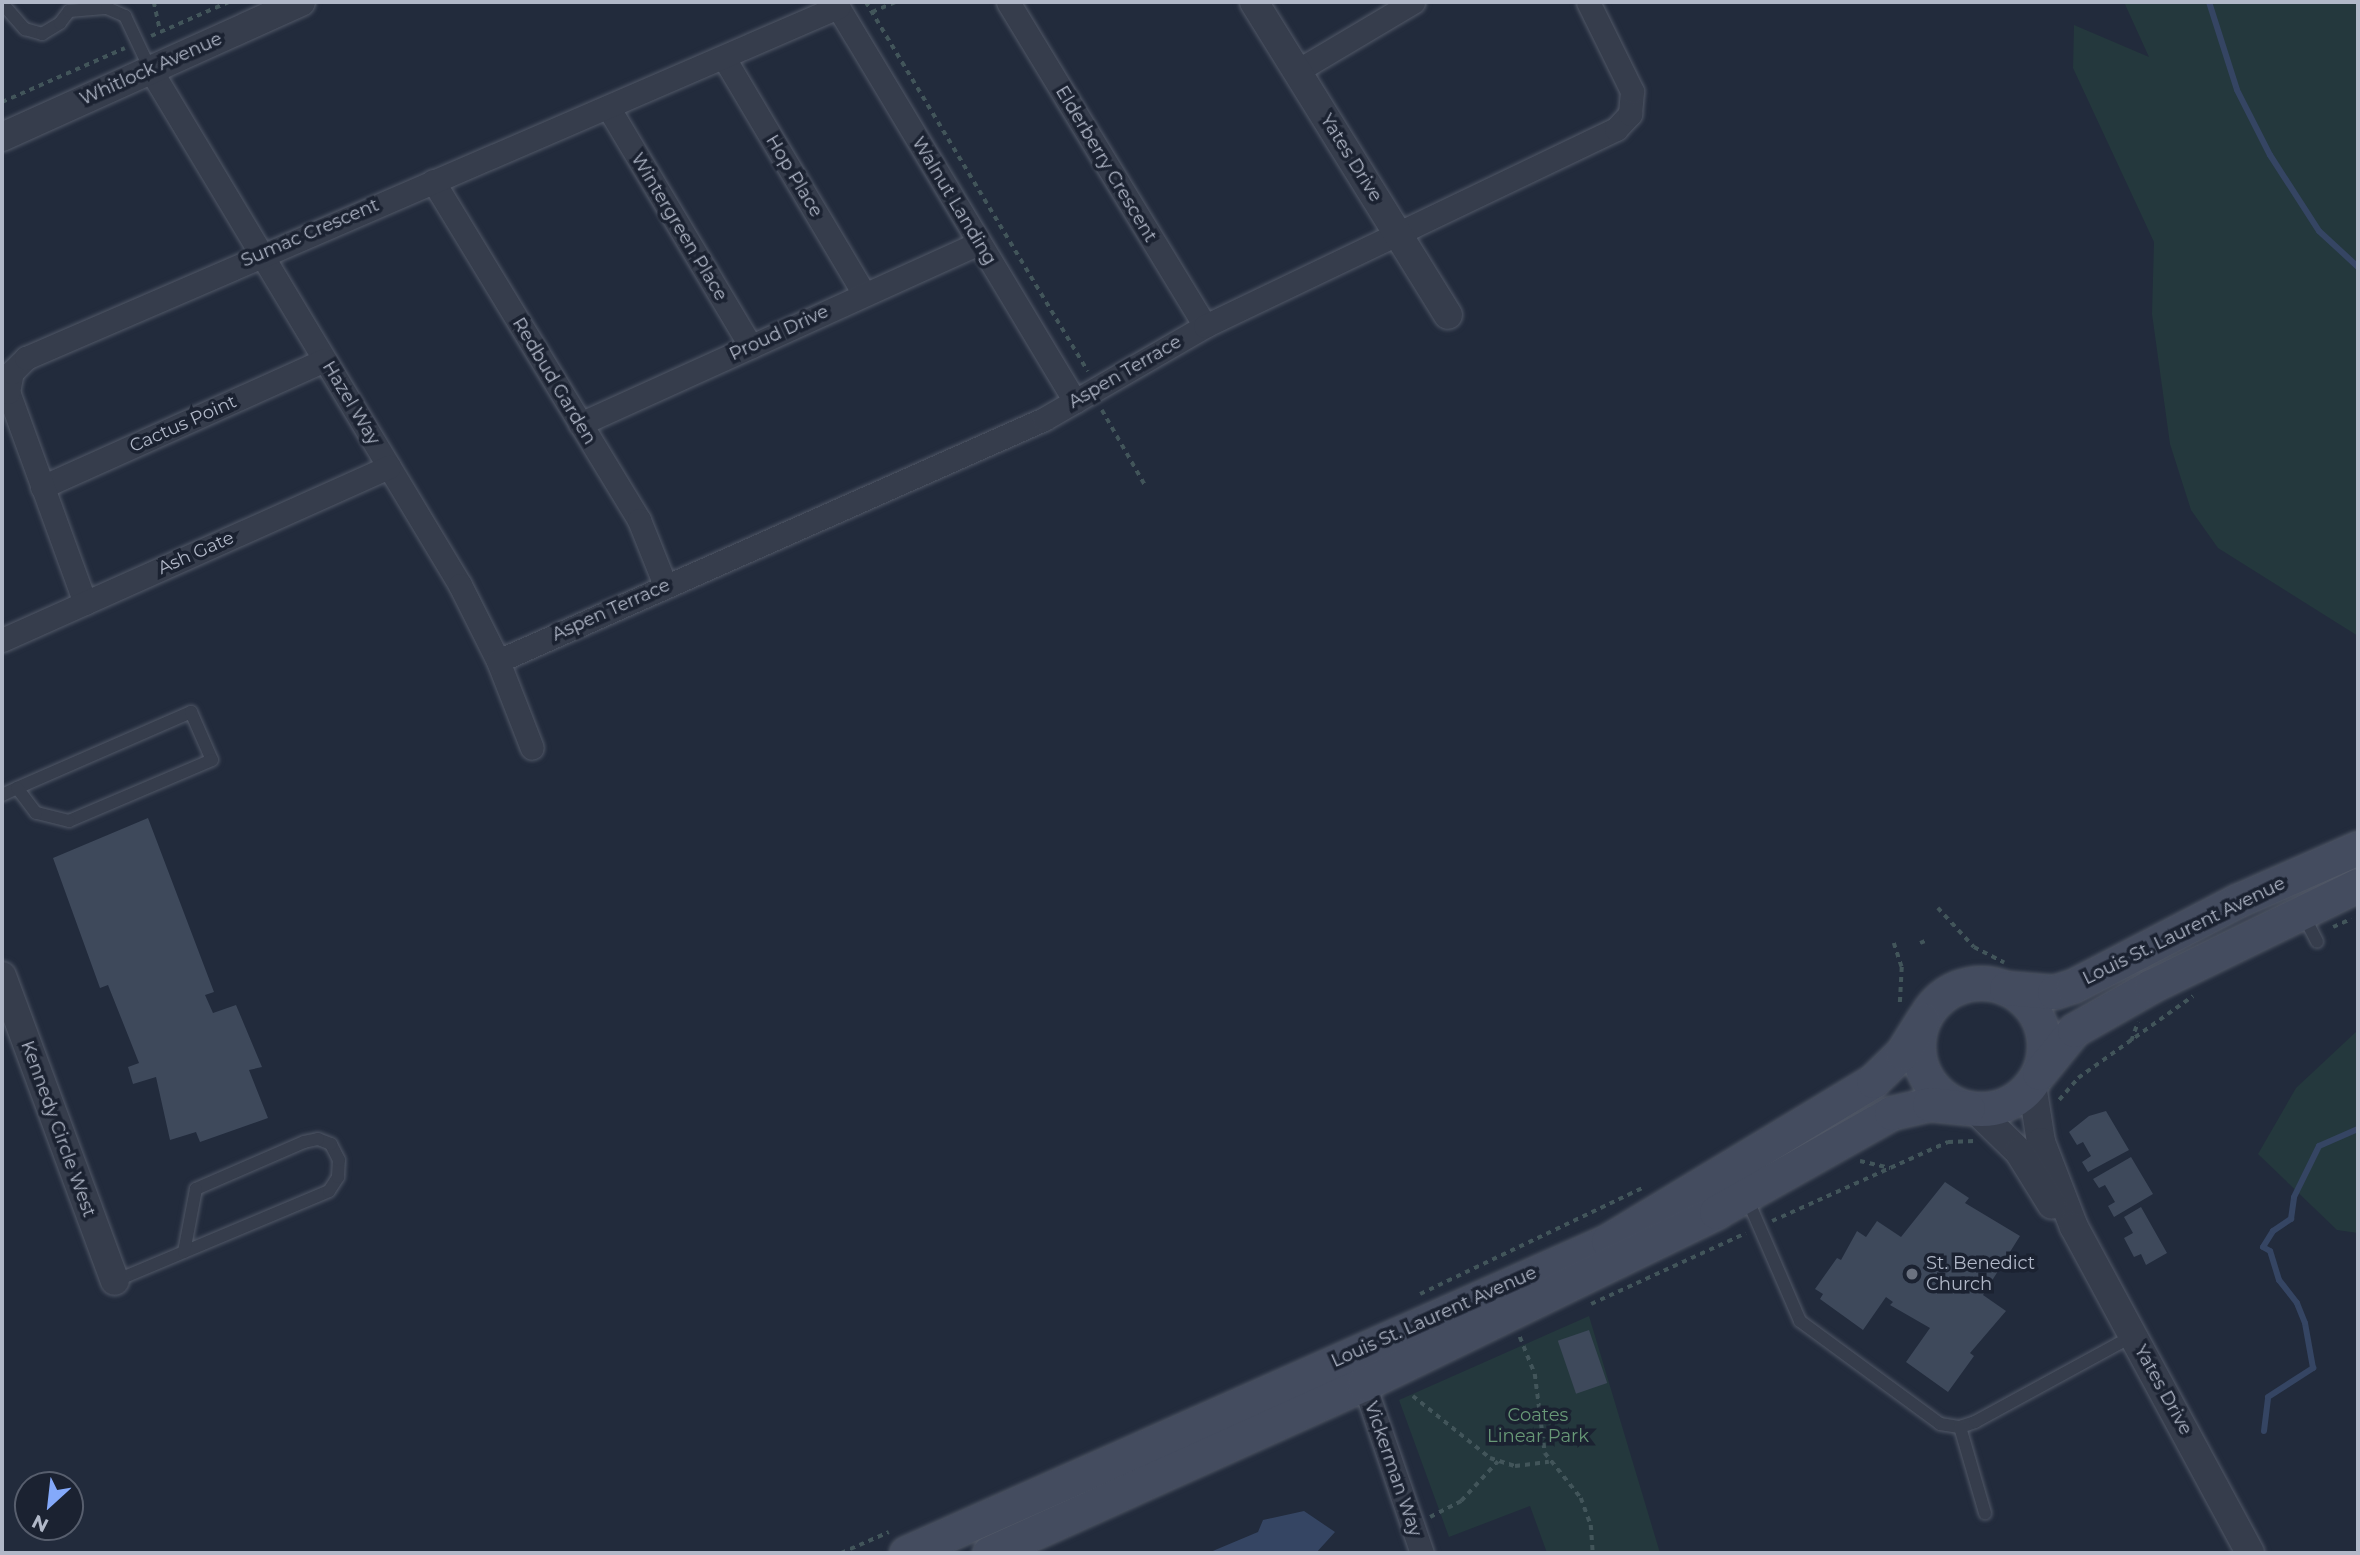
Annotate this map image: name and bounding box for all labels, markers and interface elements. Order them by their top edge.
street label: Whitlock Avenue [77,28,225,110]
street label: Elderberry Crescent [1051,82,1161,246]
street label: Yates Drive [1316,110,1386,206]
street label: Hop Place [761,131,827,221]
street label: Walnut Landing [907,133,1001,269]
street label: Wintergreen Place [626,149,732,305]
street label: Sumac Crescent [238,194,382,272]
street label: Proud Drive [726,301,832,365]
street label: Redbud Garden [508,314,600,448]
street label: Aspen Terrace [1065,331,1185,413]
street label: Hazel Way [318,357,384,449]
street label: Cactus Point [126,391,240,457]
street label: Ash Gate [155,527,237,579]
street label: Aspen Terrace [549,574,673,646]
street label: Louis St. Laurent Avenue [2079,873,2289,989]
street label: Kennedy Circle West [16,1038,100,1220]
place label: St. Benedict Church [1926,1253,2035,1296]
street label: Louis St. Laurent Avenue [1328,1262,1540,1372]
marker: St. Benedict Church [1904,1266,1920,1282]
street label: Yates Drive [2129,1341,2197,1439]
street label: Vickerman Way [1360,1399,1426,1539]
park label: Coates Linear Park [1487,1405,1589,1448]
north arrow [14,1471,84,1541]
text: N [28,1510,52,1537]

